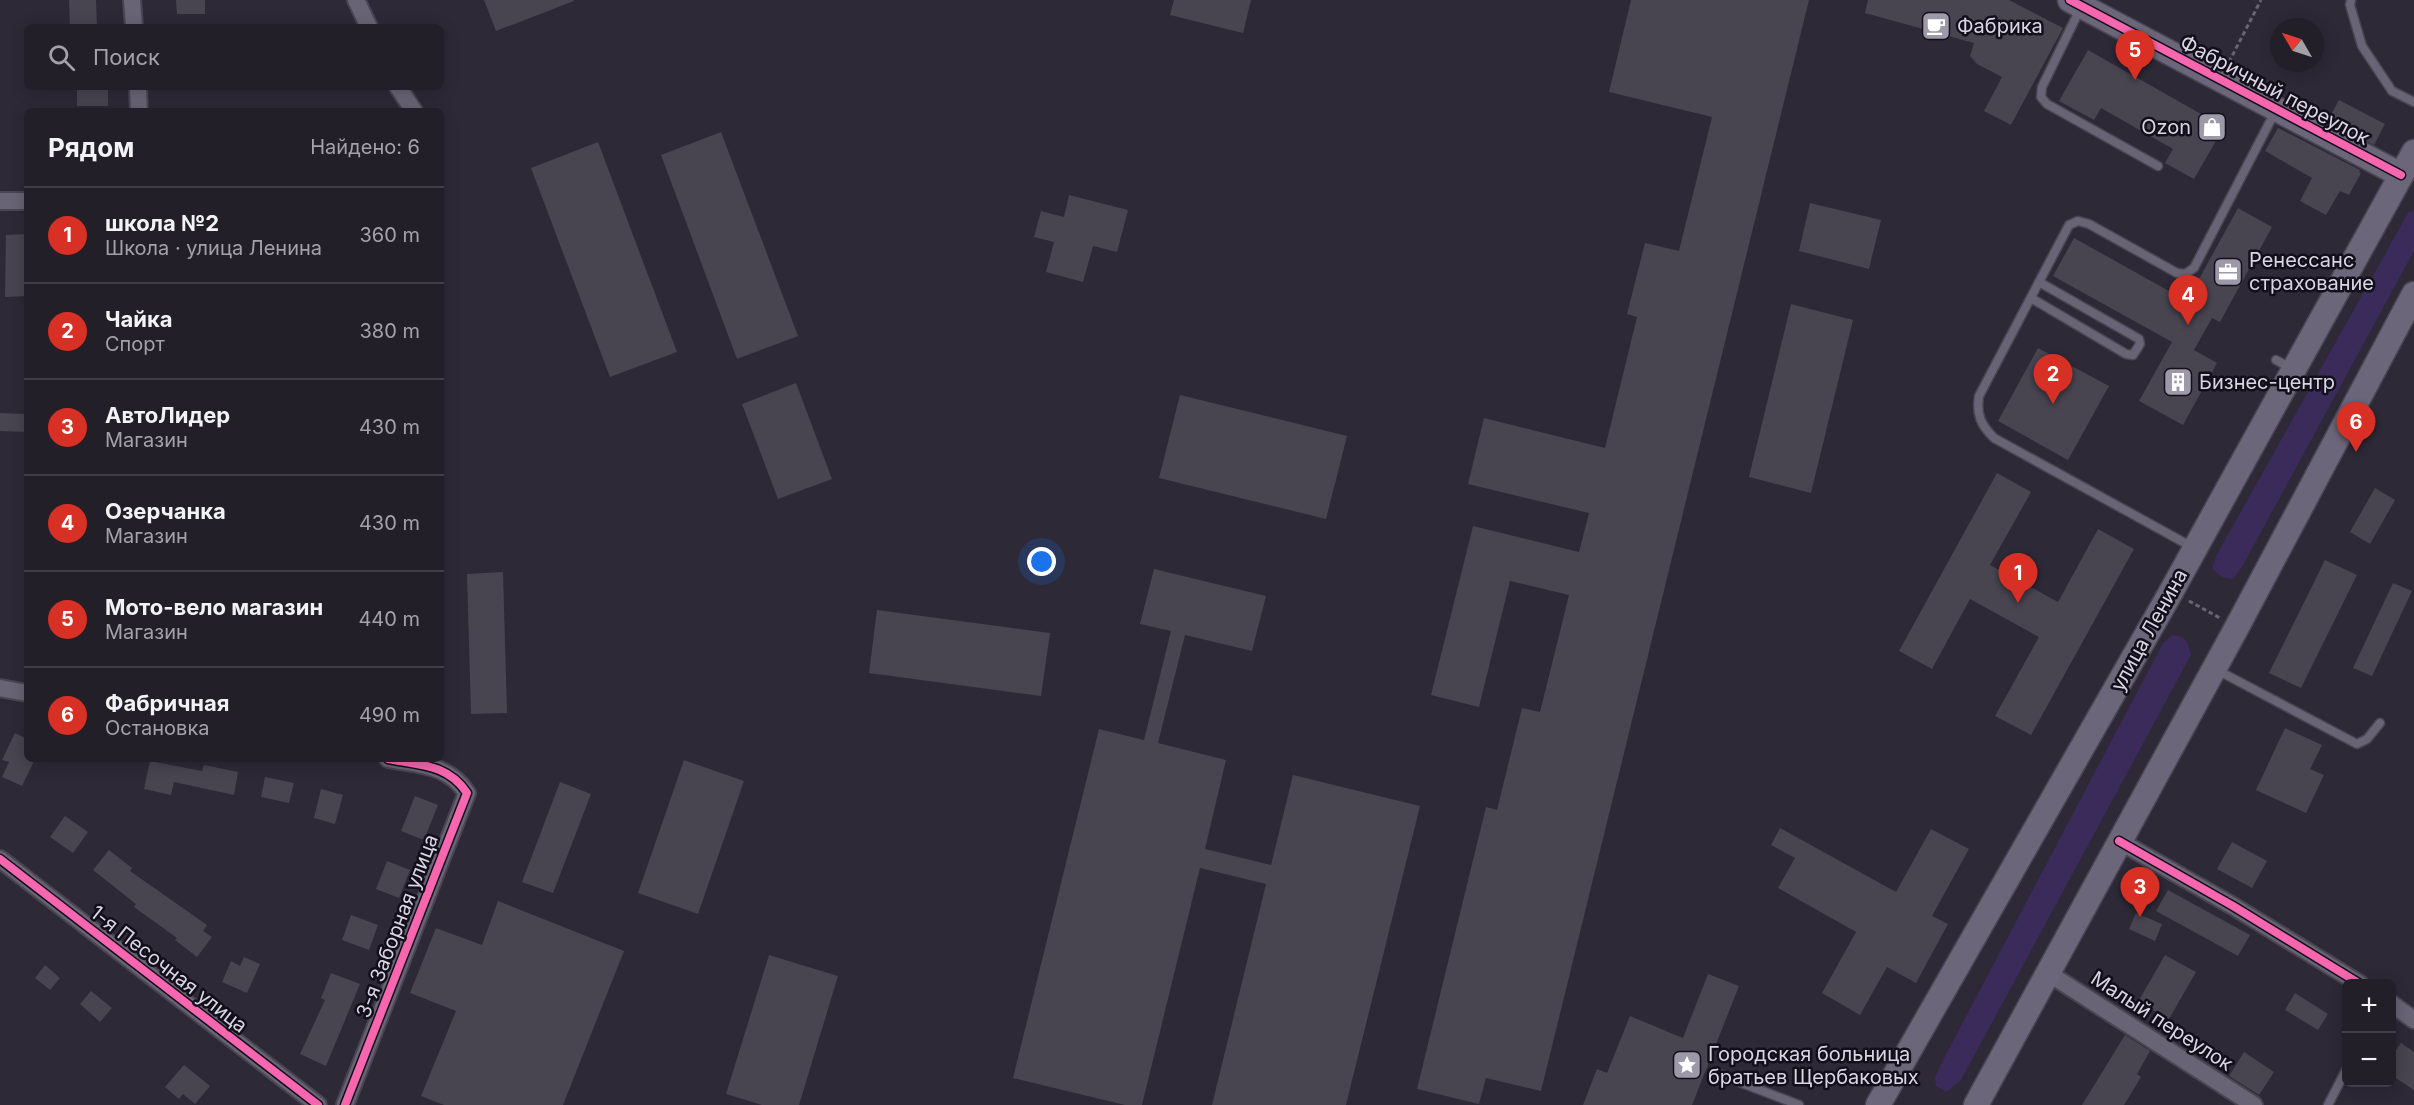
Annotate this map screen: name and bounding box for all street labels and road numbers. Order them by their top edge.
street label: Фабричный переулок [2176,30,2374,150]
street label: улица Ленина [2106,565,2192,695]
street label: 3-я Заборная улица [351,831,443,1021]
street label: 1-я Песочная улица [86,900,252,1038]
street label: Малый переулок [2086,966,2238,1076]

